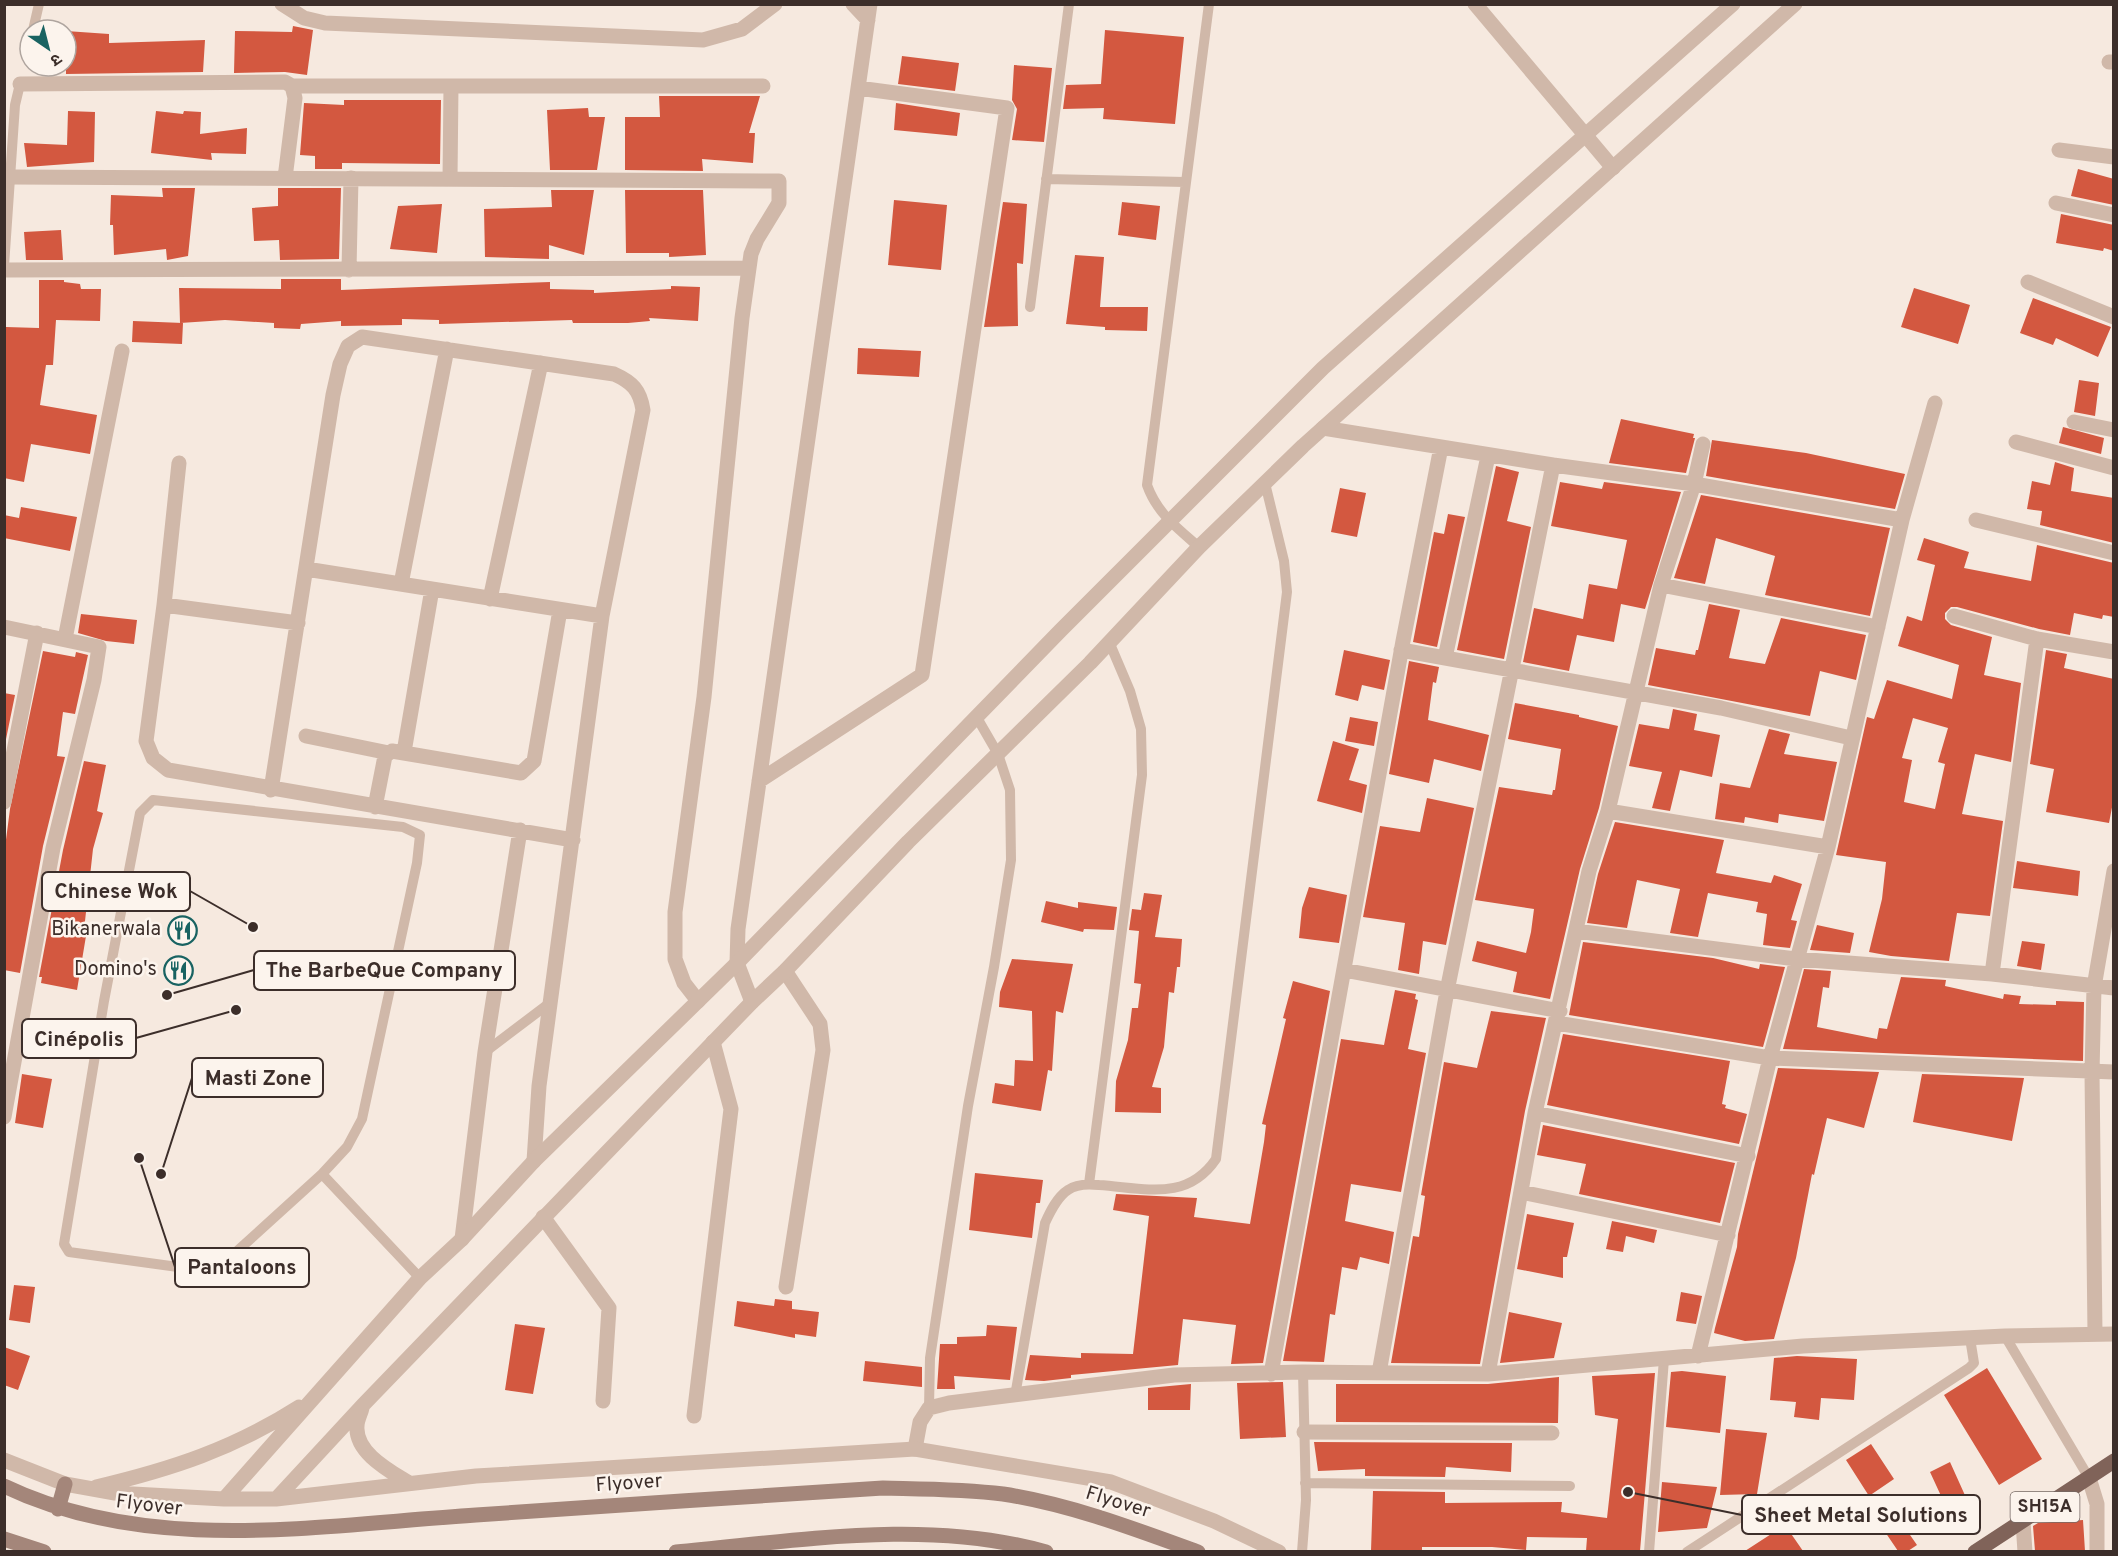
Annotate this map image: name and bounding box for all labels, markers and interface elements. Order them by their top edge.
north arrow [18,18,78,78]
text: उ [45,48,65,70]
callout: Chinese Wok [42,872,190,911]
text: Chinese Wok [54,879,178,906]
restaurant icon: Bikanerwala [166,914,198,946]
place label: Bikanerwala [51,917,161,943]
callout: The BarbeQue Company [254,951,515,990]
restaurant icon: Domino's [162,954,194,986]
place label: Domino's [74,957,157,983]
text: The BarbeQue Company [265,958,503,985]
callout: Cinépolis [22,1019,136,1058]
text: Cinépolis [34,1027,124,1054]
callout: Masti Zone [192,1058,323,1097]
text: Masti Zone [205,1066,311,1093]
callout: Pantaloons [175,1248,309,1287]
text: Pantaloons [187,1255,297,1282]
street label: Flyover [595,1469,663,1499]
street label: Flyover [1082,1481,1154,1525]
street label: Flyover [114,1489,184,1523]
road number: SH15A [2010,1492,2080,1522]
callout: Sheet Metal Solutions [1742,1495,1980,1534]
text: Sheet Metal Solutions [1754,1503,1968,1530]

